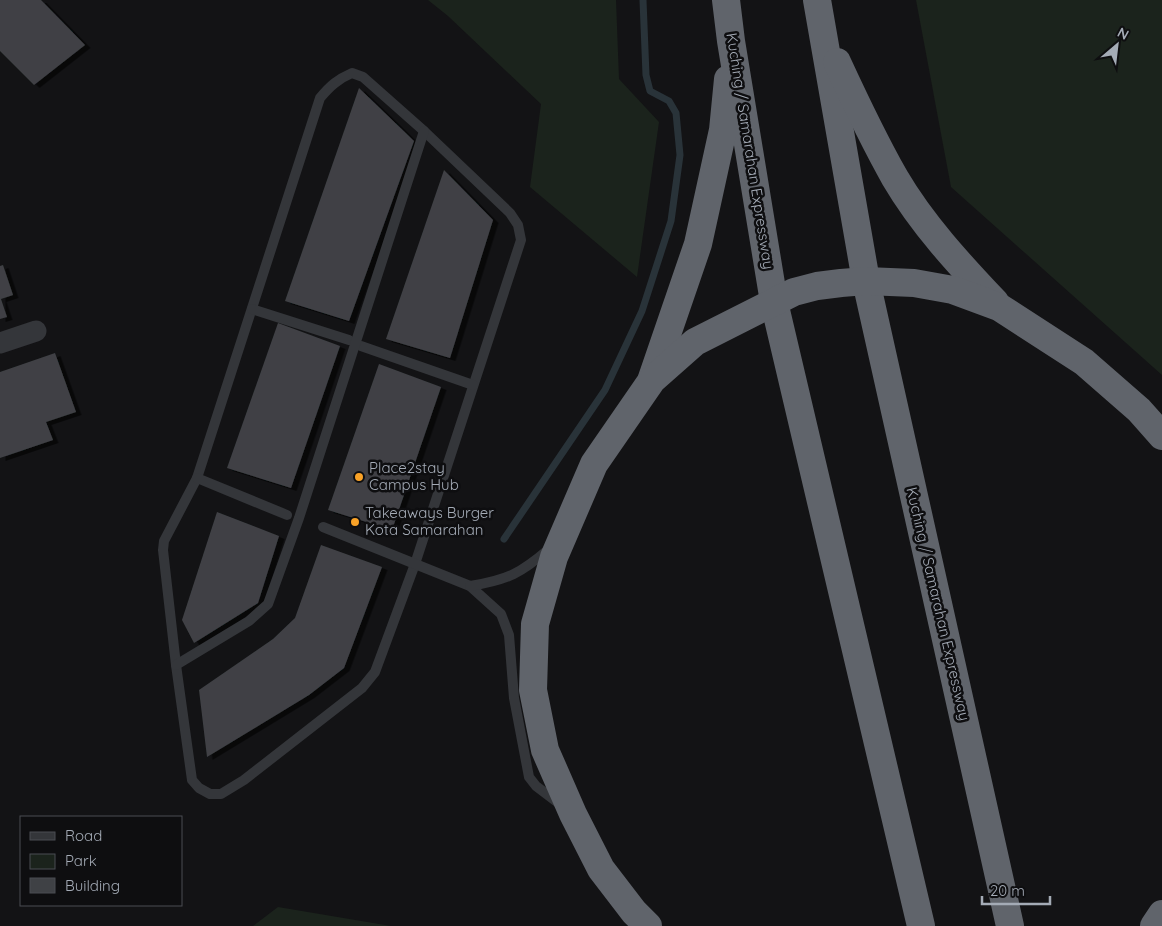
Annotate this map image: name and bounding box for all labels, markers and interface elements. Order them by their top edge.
north arrow [1092,20,1142,70]
text: N [1114,23,1132,44]
street label: Kuching / Samarahan Expressway [722,31,779,271]
place label: Place2stay Campus Hub [369,458,459,494]
marker: Place2stay Campus Hub [353,471,365,483]
street label: Kuching / Samarahan Expressway [902,485,975,723]
place label: Takeaways Burger Kota Samarahan [365,503,494,539]
marker: Takeaways Burger Kota Samarahan [349,516,361,528]
legend [20,816,182,906]
text: Road [65,826,102,845]
text: Park [65,851,97,870]
scale bar [982,874,1050,906]
text: Building [65,876,120,895]
text: 20 m [990,881,1025,900]

